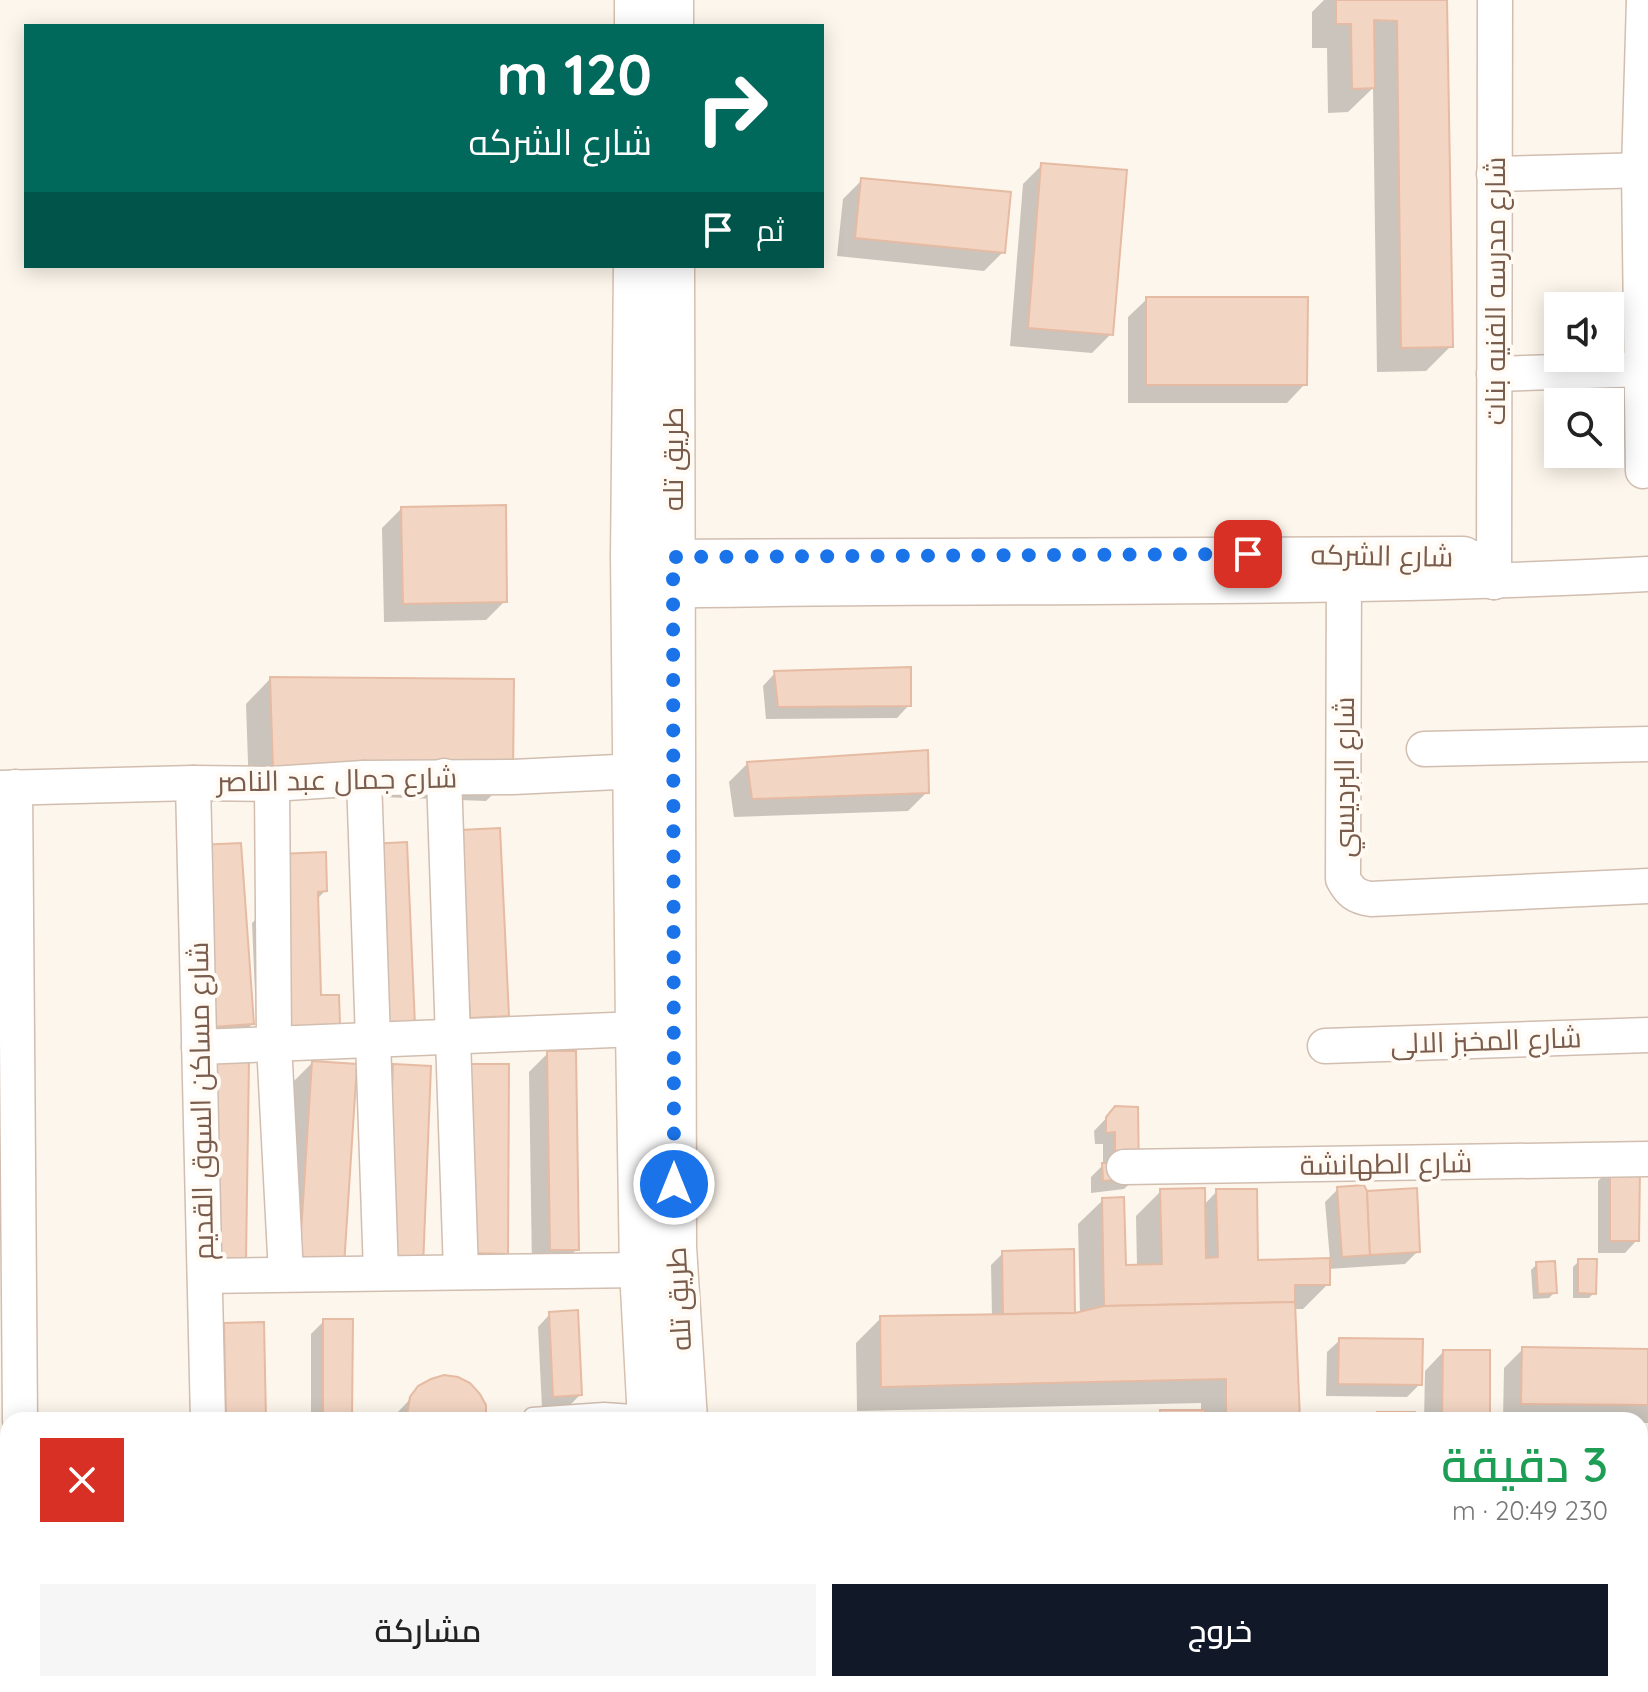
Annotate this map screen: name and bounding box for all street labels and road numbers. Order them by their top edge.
street label: شارع مدرسه الفنيه بنات [1477,157,1514,425]
street label: طريق تله [655,407,690,511]
street label: شارع الشركه [1310,536,1454,576]
street label: شارع البرديسي [1326,697,1365,857]
street label: شارع جمال عبد الناصر [214,759,458,801]
street label: شارع مساكن السوق القديم [180,942,223,1260]
street label: شارع المخبز الالى [1390,1019,1582,1063]
street label: شارع الطهانشة [1299,1144,1473,1184]
street label: طريق تله [658,1246,698,1352]

